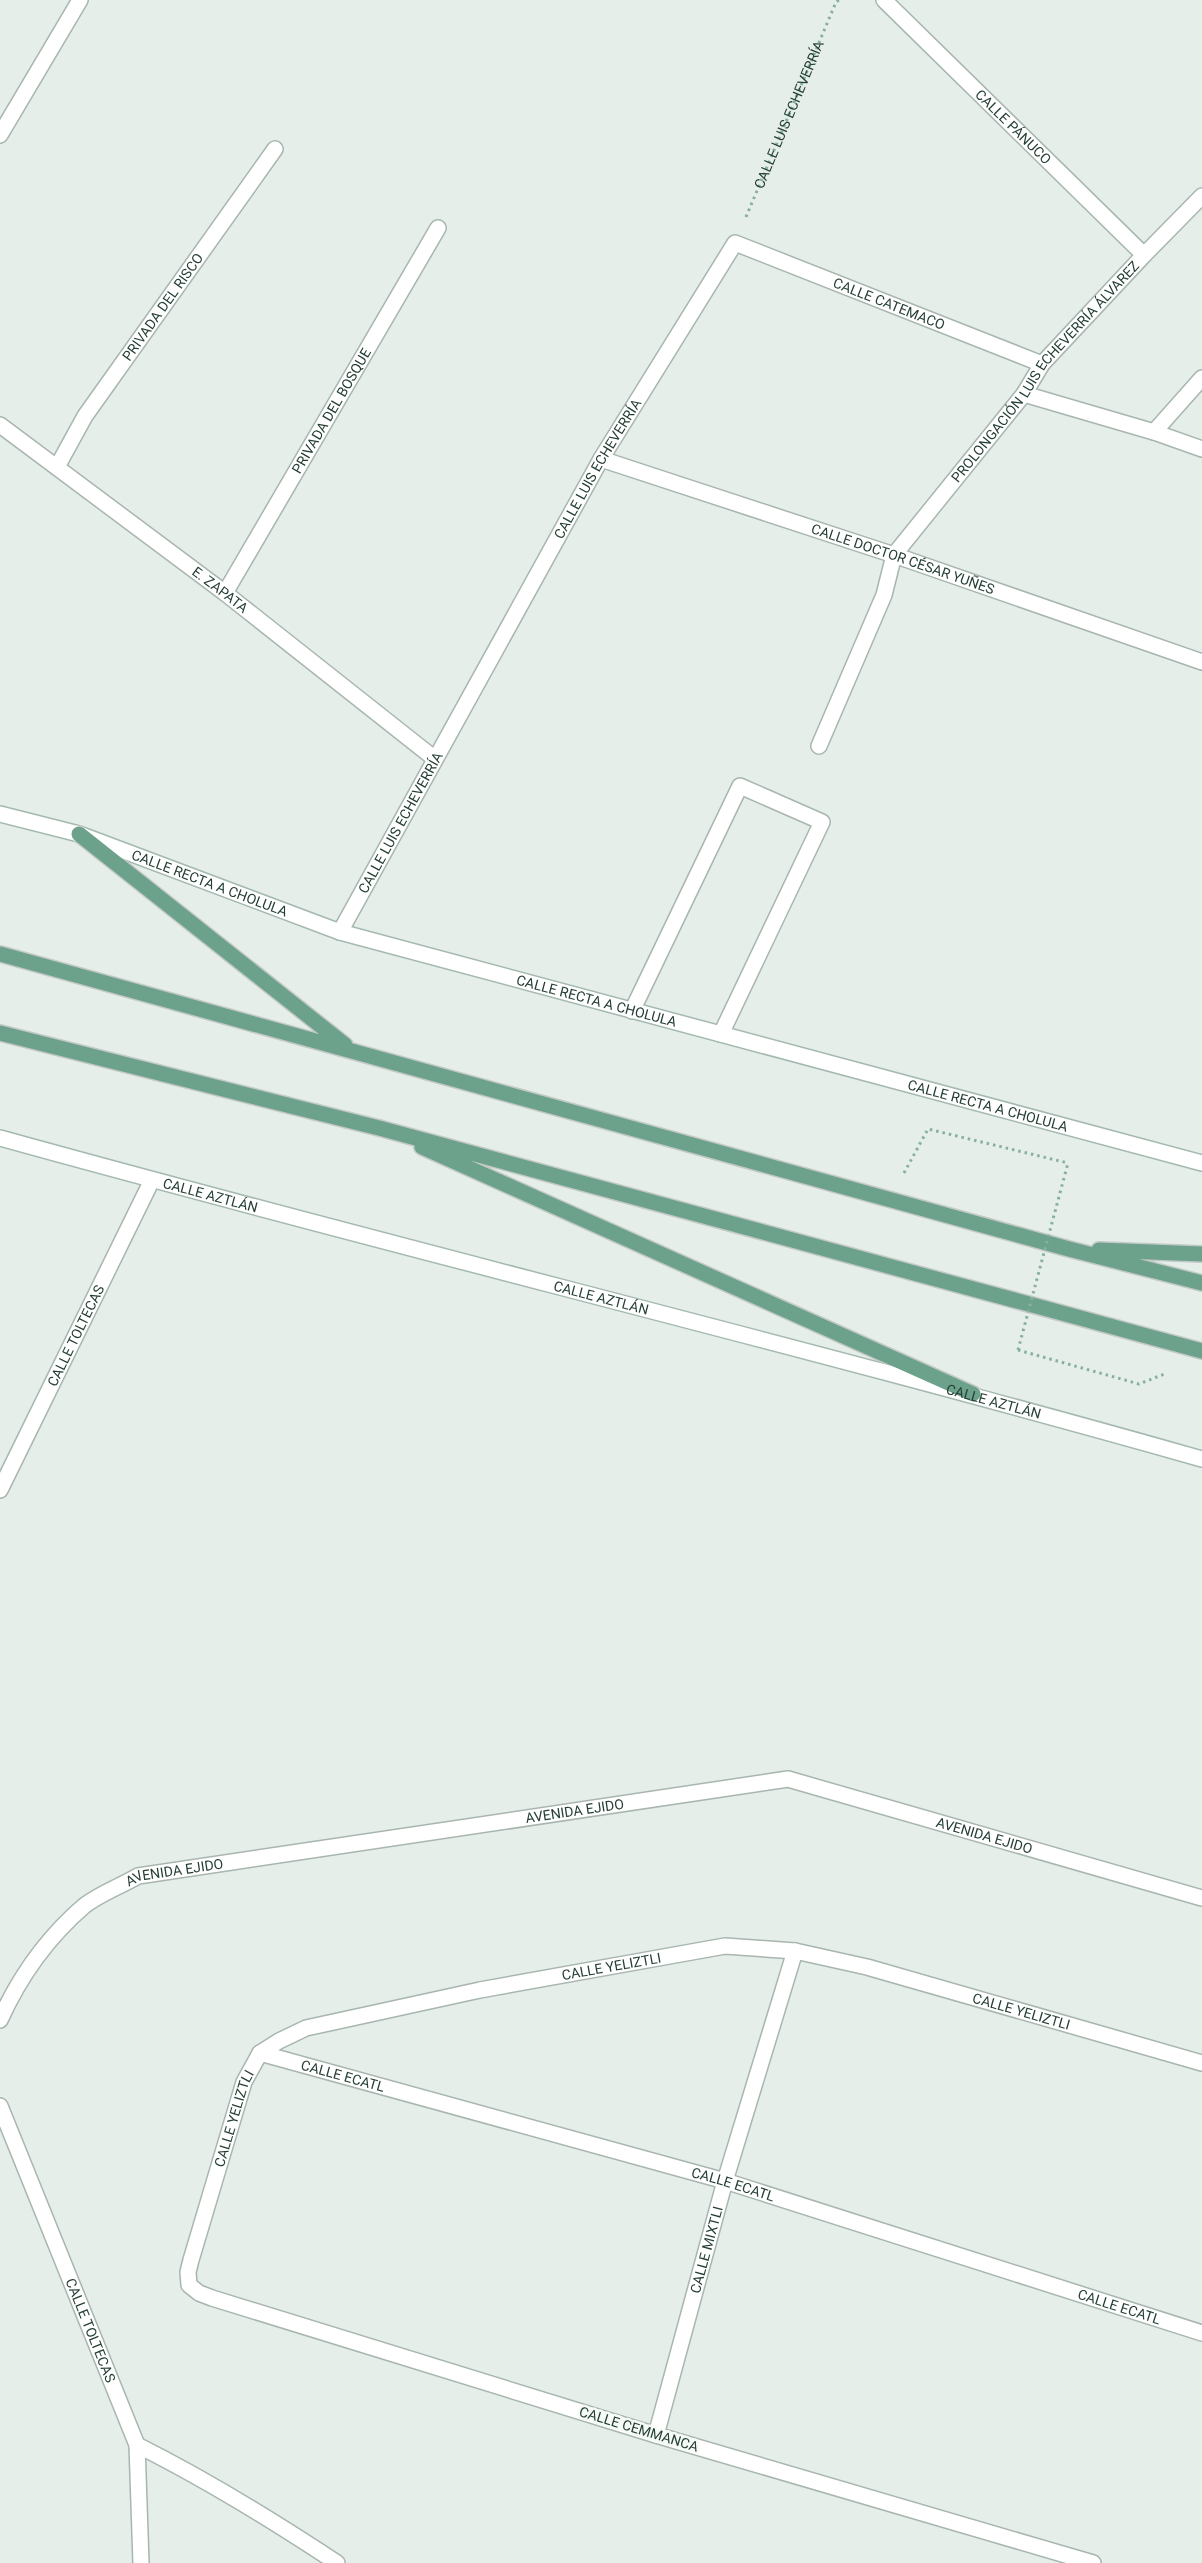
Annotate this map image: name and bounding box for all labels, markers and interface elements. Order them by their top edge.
street label: CALLE LUIS ECHEVERRÍA [751,38,827,191]
street label: CALLE PÁNUCO [972,86,1054,167]
street label: PRIVADA DEL RISCO [119,250,206,364]
street label: PROLONGACIÓN LUIS ECHEVERRÍA ÁLVAREZ [948,258,1142,485]
street label: CALLE CATEMACO [831,275,947,333]
street label: PRIVADA DEL BOSQUE [289,345,374,476]
street label: CALLE LUIS ECHEVERRÍA [551,396,644,541]
street label: CALLE DOCTOR CÉSAR YUÑES [809,520,997,597]
street label: E. ZAPATA [189,563,251,616]
street label: CALLE LUIS ECHEVERRÍA [355,749,446,896]
street label: CALLE RECTA A CHOLULA [129,847,290,920]
street label: CALLE RECTA A CHOLULA [515,972,679,1030]
street label: CALLE RECTA A CHOLULA [906,1076,1070,1135]
street label: CALLE AZTLÁN [161,1175,260,1215]
street label: CALLE AZTLÁN [552,1278,650,1318]
street label: CALLE TOLTECAS [44,1282,107,1389]
street label: CALLE AZTLÁN [945,1381,1043,1422]
street label: AVENIDA EJIDO [524,1796,625,1826]
street label: AVENIDA EJIDO [934,1814,1034,1857]
street label: AVENIDA EJIDO [123,1855,224,1889]
street label: CALLE YELIZTLI [560,1950,662,1983]
street label: CALLE YELIZTLI [971,1990,1072,2033]
street label: CALLE ECATL [299,2057,387,2095]
street label: CALLE YELIZTLI [211,2067,257,2169]
street label: CALLE ECATL [690,2164,777,2204]
street label: CALLE MIXTLI [687,2204,726,2295]
street label: CALLE TOLTECAS [62,2276,119,2385]
street label: CALLE ECATL [1076,2286,1163,2327]
street label: CALLE CEMMANCA [577,2403,701,2455]

